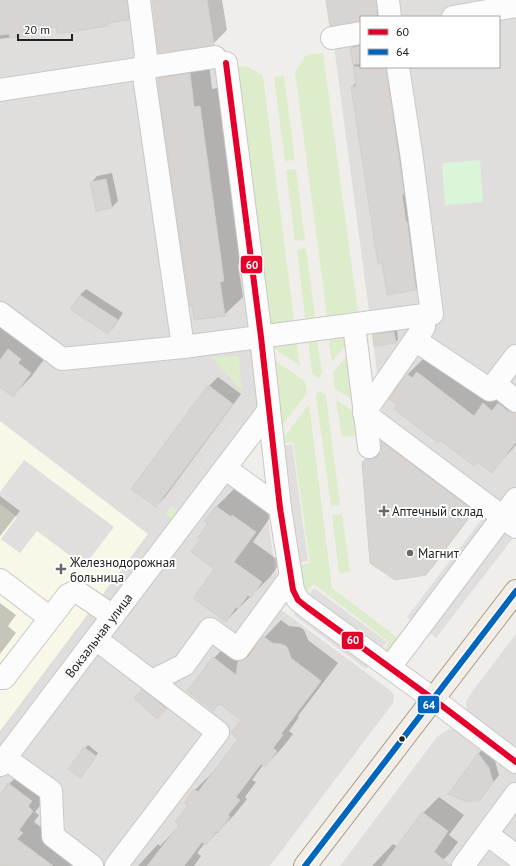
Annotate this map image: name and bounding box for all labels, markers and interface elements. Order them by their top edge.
scale bar [18,16,72,42]
legend [360,16,500,68]
text: 20 m [24,22,50,37]
text: 60 [396,24,410,39]
text: 64 [396,44,410,59]
line badge: 60 [240,255,263,274]
text: 60 [246,258,258,272]
place label: Аптечный склад [392,503,483,520]
marker: Аптечный склад [379,506,389,516]
place label: Магнит [418,545,460,562]
marker: Магнит [405,548,415,558]
place label: Железнодорожная больница [69,554,175,586]
marker: Железнодорожная больница [55,563,67,575]
street label: Вокзальная улица [61,589,136,681]
line badge: 60 [341,631,364,650]
text: 60 [347,633,359,647]
line badge: 64 [417,695,440,714]
text: 64 [423,698,436,712]
unlabelled marker [397,734,407,744]

